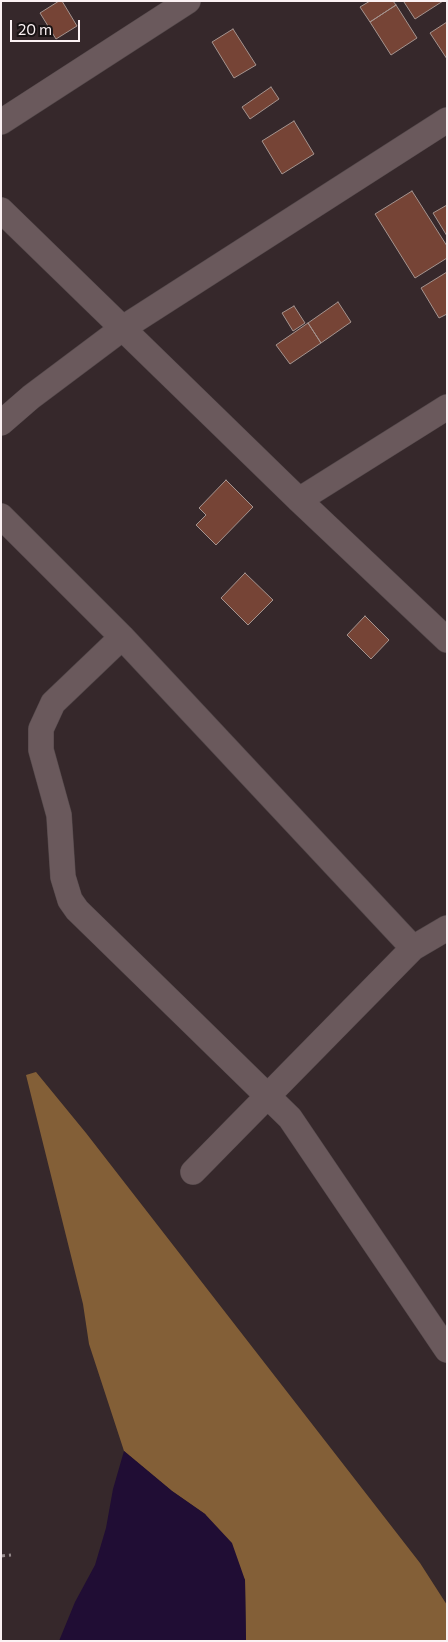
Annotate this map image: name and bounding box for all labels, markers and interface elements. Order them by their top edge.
scale bar [12,10,82,42]
text: 20 m [18,20,52,38]

